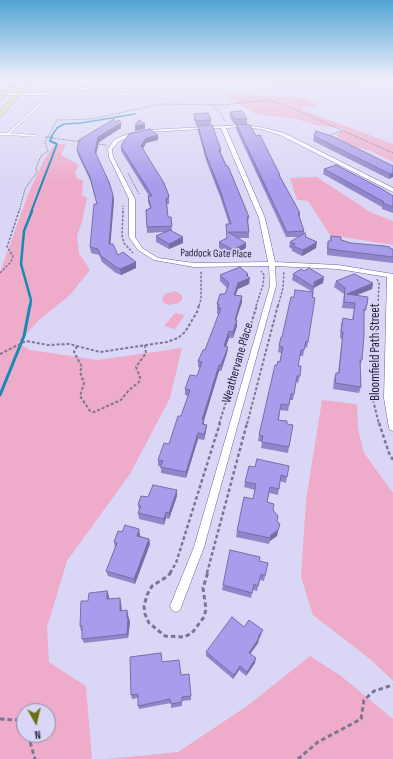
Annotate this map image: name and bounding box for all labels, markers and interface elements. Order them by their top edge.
street label: Paddock Gate Place [180,247,252,261]
street label: Bloomfield Path Street [368,303,384,401]
street label: Weathervane Place [219,321,257,405]
north arrow [16,703,56,743]
text: N [34,728,41,741]

